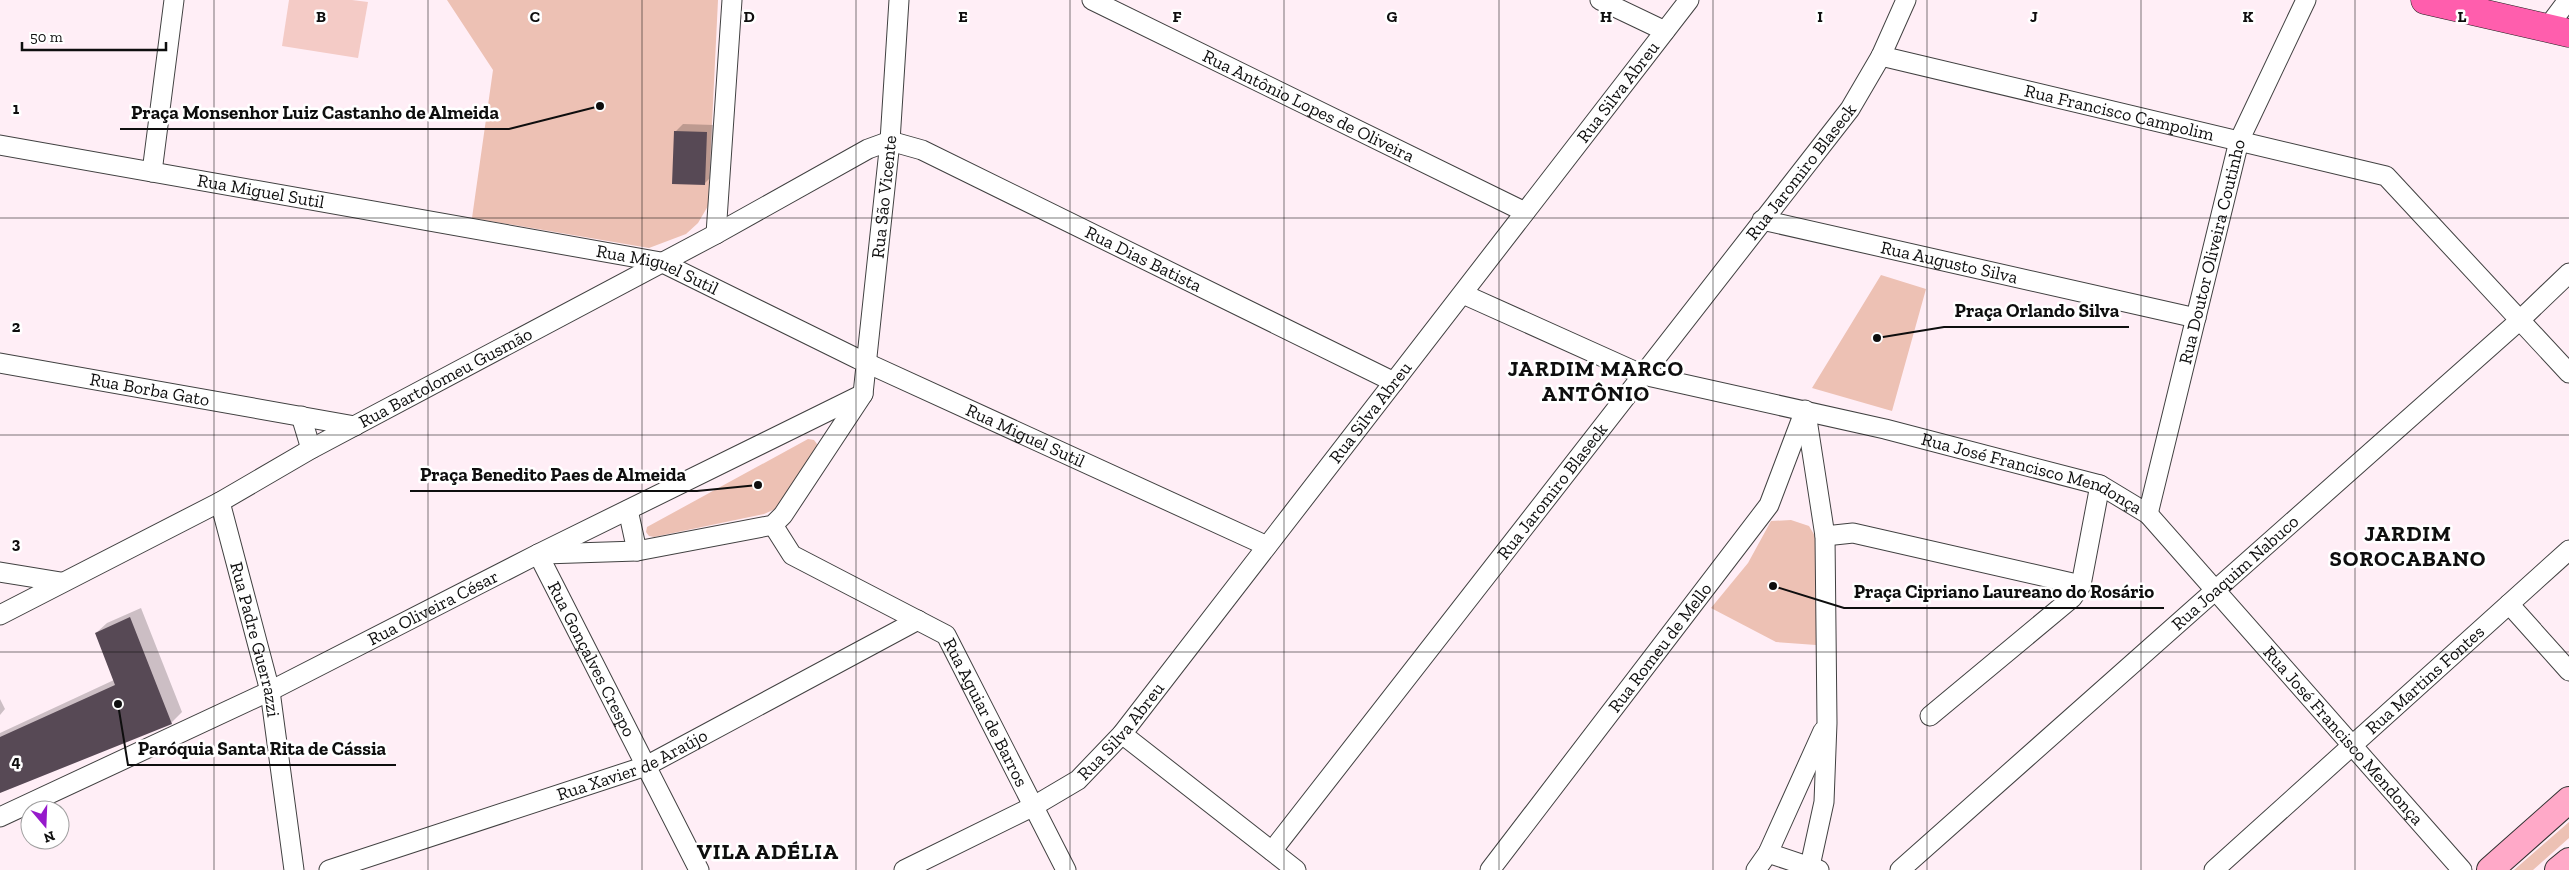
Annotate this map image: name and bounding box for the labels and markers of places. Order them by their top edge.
callout: Praça Monsenhor Luiz Castanho de Almeida [120,95,509,129]
callout: Praça Orlando Silva [1944,293,2129,327]
callout: Praça Benedito Paes de Almeida [410,457,697,491]
callout: Praça Cipriano Laureano do Rosário [1844,574,2164,608]
callout: Paróquia Santa Rita de Cássia [128,731,396,765]

